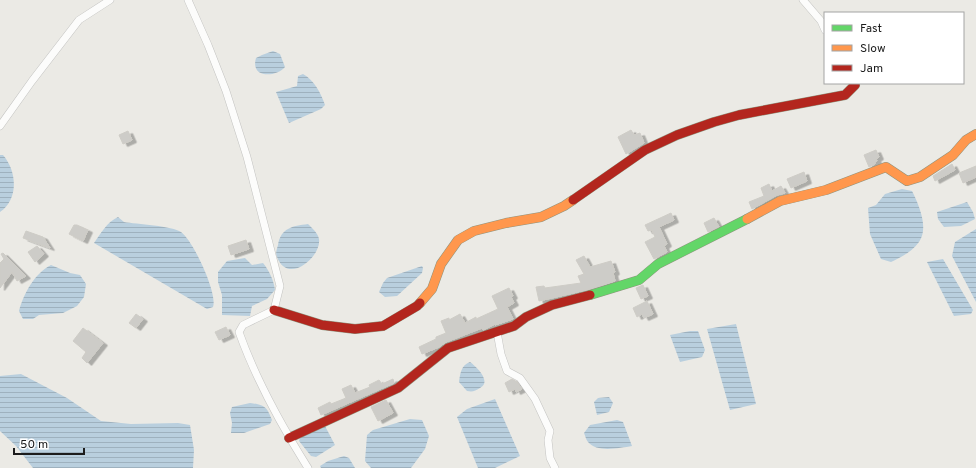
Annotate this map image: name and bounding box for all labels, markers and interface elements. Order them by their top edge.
legend [824,12,964,84]
text: Fast [860,21,882,37]
text: Slow [860,41,886,57]
text: Jam [860,61,883,77]
scale bar [14,430,84,456]
text: 50 m [20,437,48,453]

